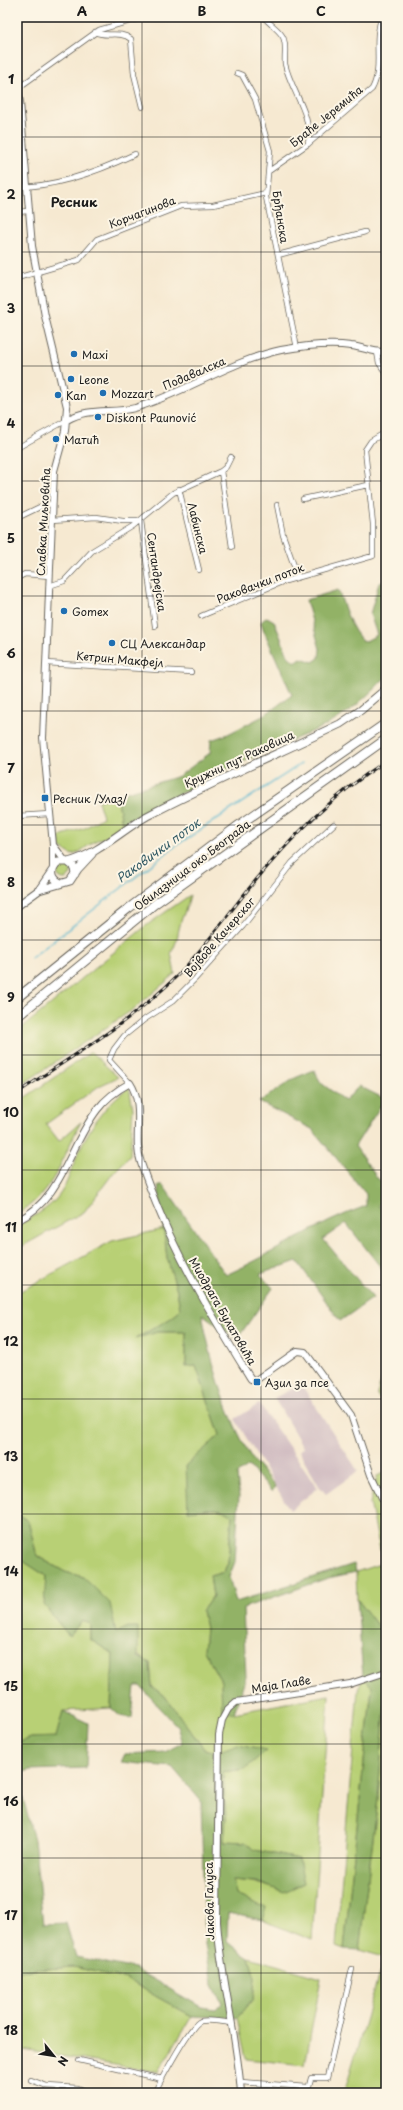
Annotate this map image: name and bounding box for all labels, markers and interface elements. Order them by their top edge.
text: A [77,1,87,20]
text: B [198,1,207,20]
text: C [316,1,326,20]
text: 1 [8,69,14,88]
street label: Браће Јеремића [286,81,366,151]
text: 2 [6,184,16,203]
street label: Брђанска [268,190,294,245]
street label: Корчагинова [106,191,178,233]
district label: Ресник [51,192,98,211]
text: 3 [7,298,16,317]
place label: Maxi [82,346,108,363]
marker: Maxi [69,349,79,359]
street label: Подавалска [160,352,228,394]
place label: Leone [79,371,109,388]
marker: Leone [66,374,76,384]
place label: Mozzart [111,385,154,402]
place label: Kan [66,387,87,404]
marker: Mozzart [98,388,108,398]
marker: Kan [53,390,63,400]
place label: Diskont Paunović [106,409,196,426]
marker: Diskont Paunović [93,412,103,422]
text: 4 [7,413,16,432]
place label: Матић [64,431,99,448]
marker: Матић [51,434,61,444]
street label: Славка Миљковића [32,467,54,576]
street label: Лабинска [183,500,213,556]
text: 5 [7,528,15,547]
street label: Сентандрејска [143,531,171,613]
street label: Раковачки поток [214,558,307,608]
place label: Gomex [72,603,109,620]
marker: Gomex [59,606,69,616]
place label: СЦ Александар [120,635,206,652]
marker: СЦ Александар [107,638,117,648]
text: 6 [6,643,16,662]
street label: Кетрин Макфејл [76,647,165,671]
street label: Кружни пут Раковица [181,726,297,792]
text: 7 [7,758,15,777]
place label: Ресник /Улаз/ [53,790,128,807]
marker: Ресник /Улаз/ [40,793,50,803]
water label: Раковички поток [112,813,204,887]
street label: Обилазница око Београда [130,815,254,914]
text: 8 [7,872,15,891]
street label: Војводе Качерског [179,893,259,981]
text: 9 [7,987,15,1006]
text: 10 [3,1102,19,1121]
text: 11 [5,1217,17,1236]
street label: Миодрага Булатовића [185,1254,261,1368]
text: 12 [3,1331,19,1350]
place label: Азил за псе [265,1374,329,1391]
marker: Азил за псе [252,1377,262,1387]
text: 13 [4,1446,19,1465]
text: 14 [3,1561,19,1580]
street label: Маја Главе [250,1671,312,1697]
text: 15 [4,1676,18,1695]
text: 16 [3,1791,19,1810]
street label: Јакова Галуса [200,1862,218,1940]
text: 17 [4,1905,18,1924]
text: 18 [4,2020,18,2039]
north arrow [34,2036,74,2076]
text: N [53,2053,73,2070]

